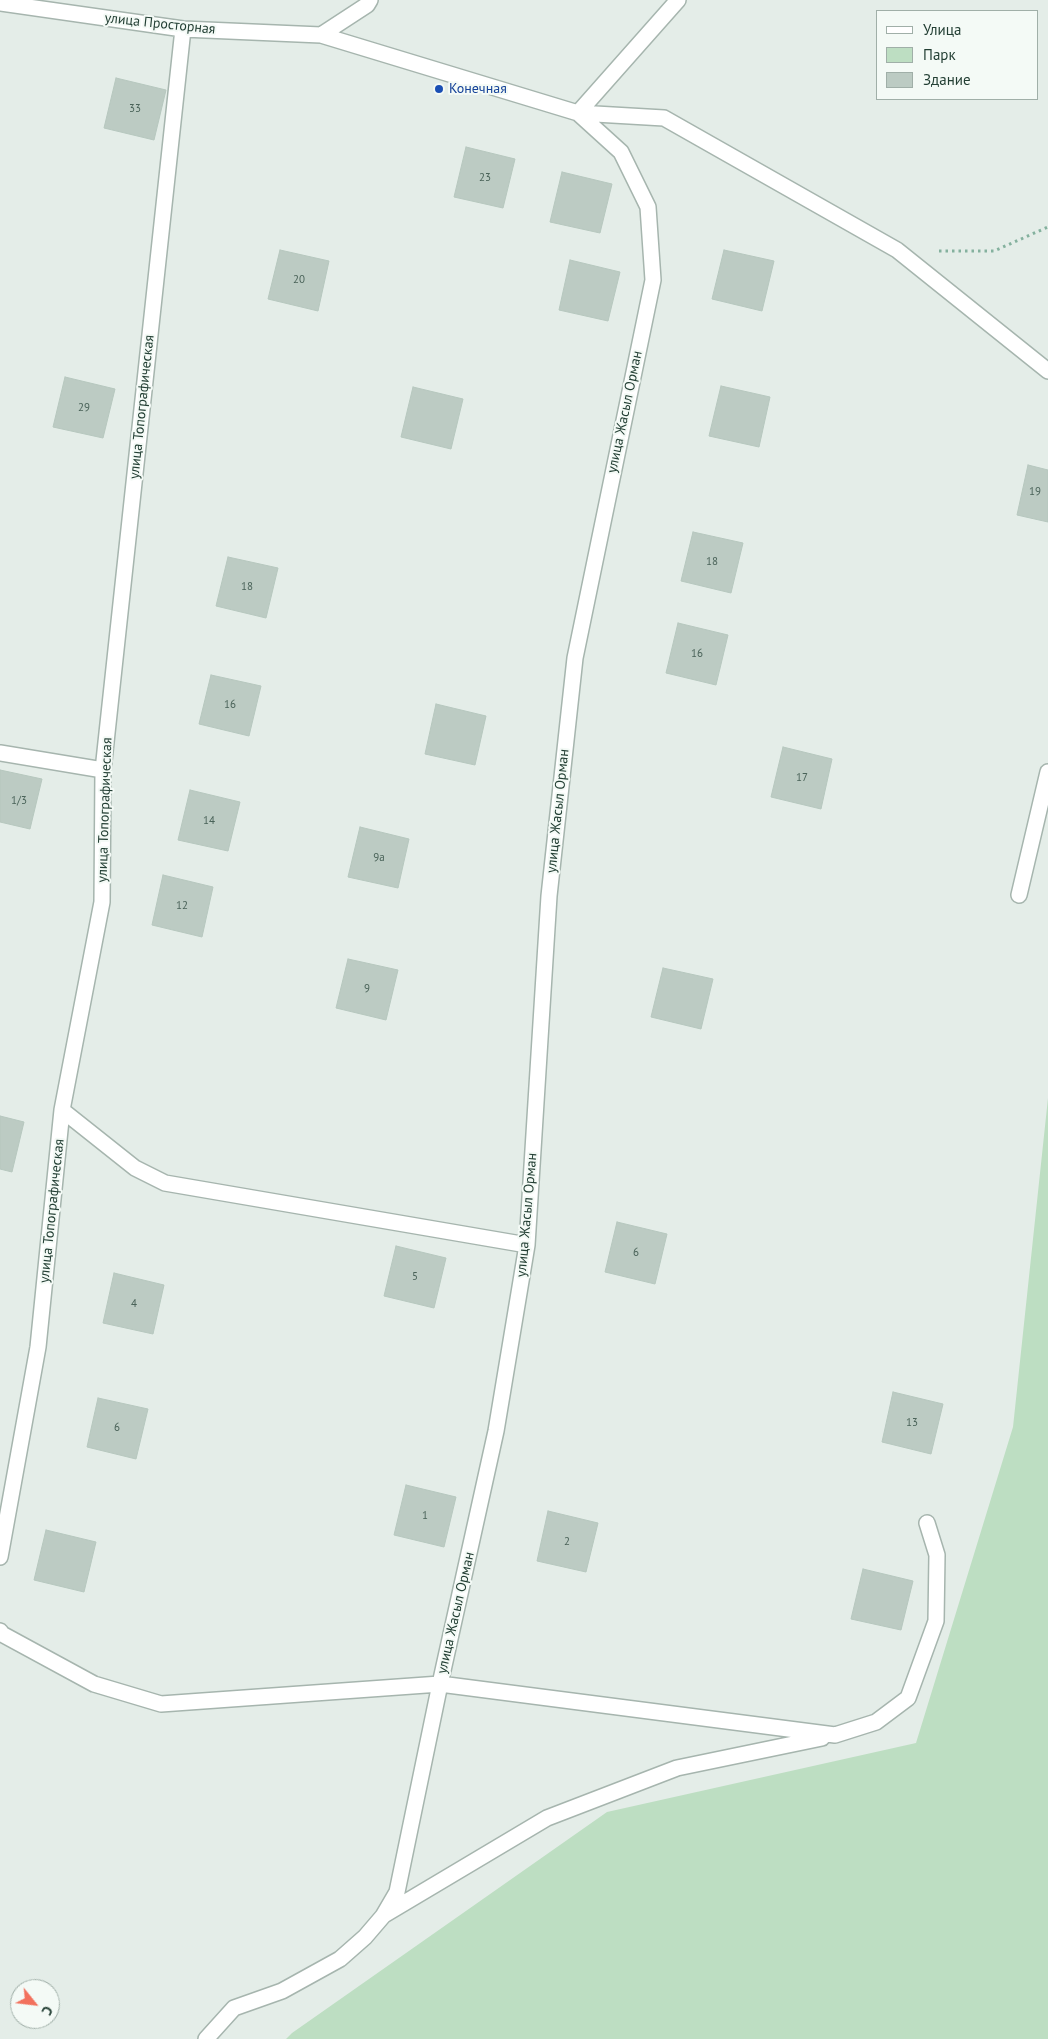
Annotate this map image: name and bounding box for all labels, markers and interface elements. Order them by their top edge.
street label: улица Просторная [104,10,216,38]
legend [876,10,1038,100]
text: Улица [923,20,961,39]
text: Парк [923,45,956,64]
text: Здание [923,70,971,89]
place label: Конечная [449,81,507,97]
marker: Конечная [433,83,445,95]
house number: 33 [129,102,141,116]
house number: 23 [479,171,491,185]
house number: 20 [293,273,305,287]
street label: улица Топографическая [126,334,158,480]
street label: улица Жасыл Орман [604,349,646,475]
house number: 29 [78,401,90,415]
house number: 19 [1029,485,1041,499]
house number: 18 [706,555,718,569]
house number: 18 [241,580,253,594]
house number: 16 [691,647,703,661]
house number: 16 [224,698,236,712]
street label: улица Топографическая [94,737,116,883]
street label: улица Жасыл Орман [543,748,573,874]
house number: 17 [796,771,808,785]
house number: 1/3 [11,794,27,808]
house number: 14 [203,814,215,828]
house number: 9а [373,851,385,865]
house number: 12 [176,899,188,913]
house number: 9 [364,982,370,996]
street label: улица Топографическая [36,1138,68,1284]
street label: улица Жасыл Орман [513,1152,541,1278]
house number: 6 [633,1246,639,1260]
house number: 5 [412,1270,418,1284]
house number: 4 [131,1297,137,1311]
house number: 13 [906,1416,918,1430]
house number: 6 [114,1421,120,1435]
house number: 1 [422,1509,428,1523]
house number: 2 [564,1535,570,1549]
street label: улица Жасыл Орман [434,1550,478,1676]
north arrow [10,1979,60,2029]
text: С [37,2003,57,2019]

